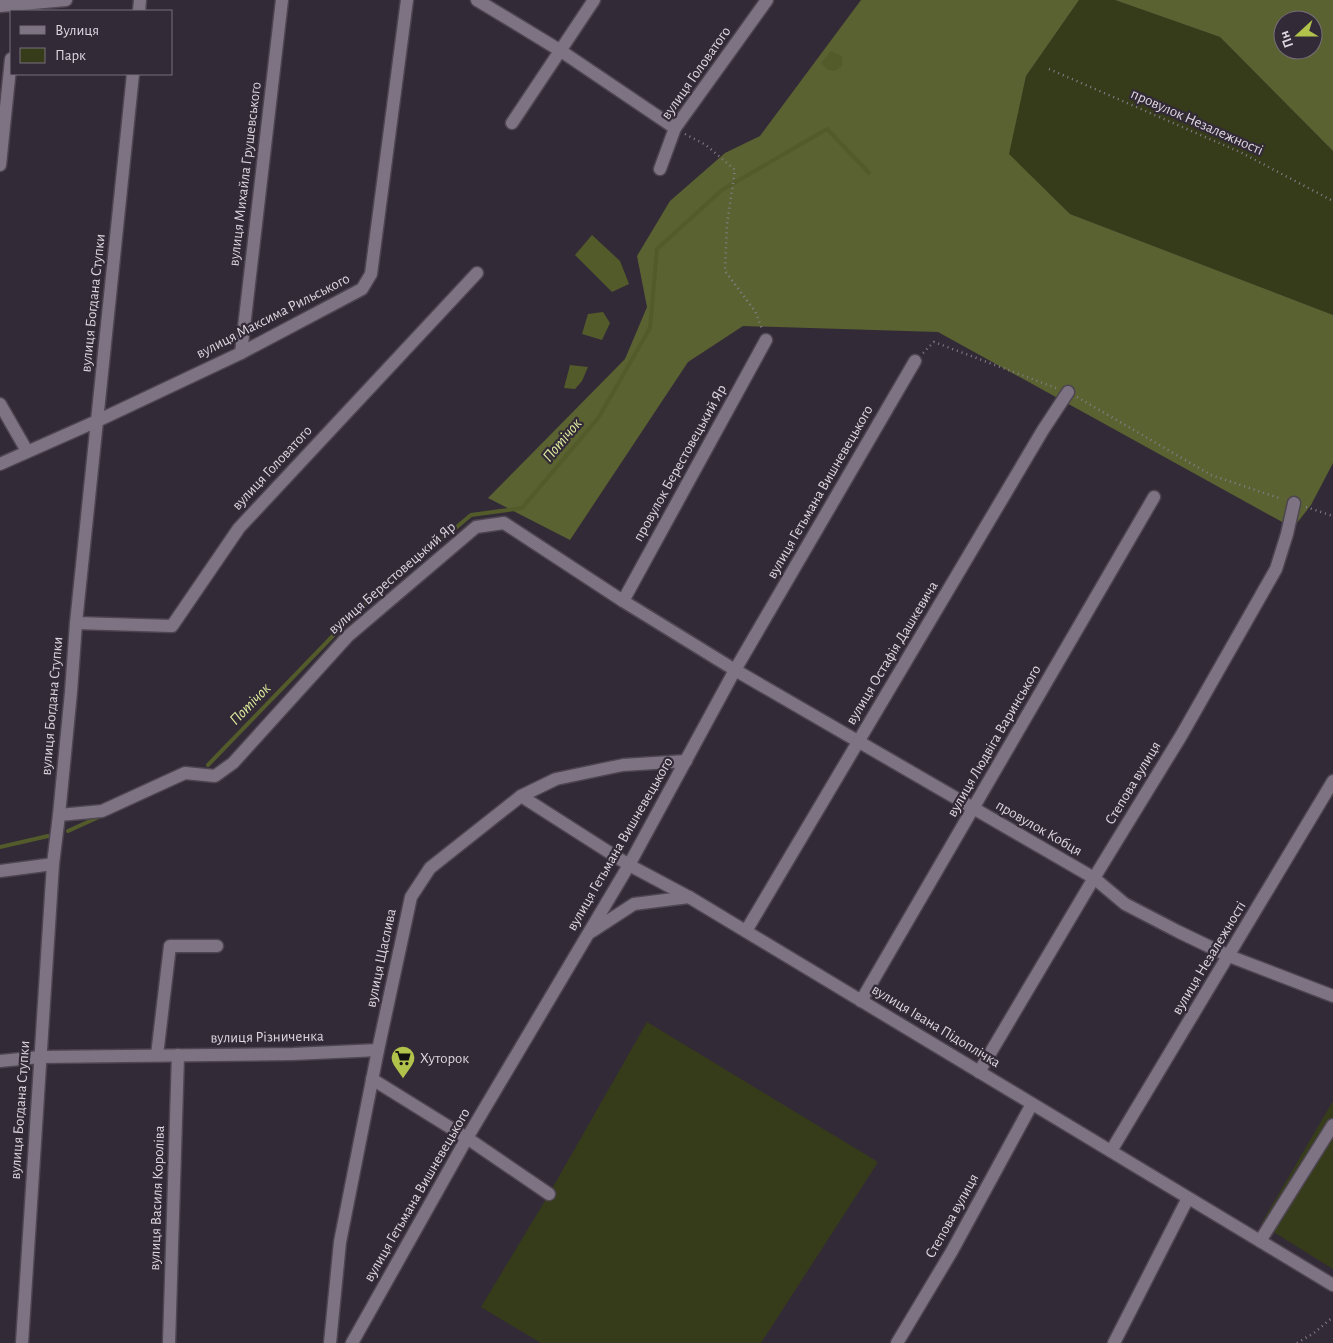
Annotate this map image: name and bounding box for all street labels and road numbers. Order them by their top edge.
street label: вулиця Головатого [658,24,734,122]
street label: вулиця Михайла Грушевського [226,81,264,267]
street label: провулок Незалежності [1129,86,1265,158]
street label: вулиця Богдана Ступки [78,233,108,373]
street label: вулиця Максима Рильського [194,271,352,361]
street label: провулок Берестовецький Яр [631,382,730,544]
street label: вулиця Гетьмана Вишневецького [764,403,876,581]
street label: вулиця Головатого [229,423,315,513]
street label: вулиця Берестовецький Яр [326,519,459,637]
street label: вулиця Остафія Дашкевича [843,579,941,727]
street label: вулиця Богдана Ступки [38,636,66,776]
street label: вулиця Людвіга Варинського [944,662,1044,820]
street label: Степова вулиця [1102,739,1164,827]
street label: вулиця Гетьмана Вишневецького [564,755,676,933]
street label: провулок Кобця [993,797,1085,859]
street label: вулиця Незалежності [1169,899,1249,1017]
street label: вулиця Щаслива [363,907,399,1009]
street label: вулиця Івана Підоплічка [869,982,1003,1070]
street label: вулиця Різниченка [210,1029,324,1045]
street label: вулиця Богдана Ступки [8,1040,32,1180]
street label: вулиця Гетьмана Вишневецького [361,1106,473,1284]
street label: вулиця Василя Короліва [147,1125,167,1271]
street label: Степова вулиця [923,1171,981,1261]

